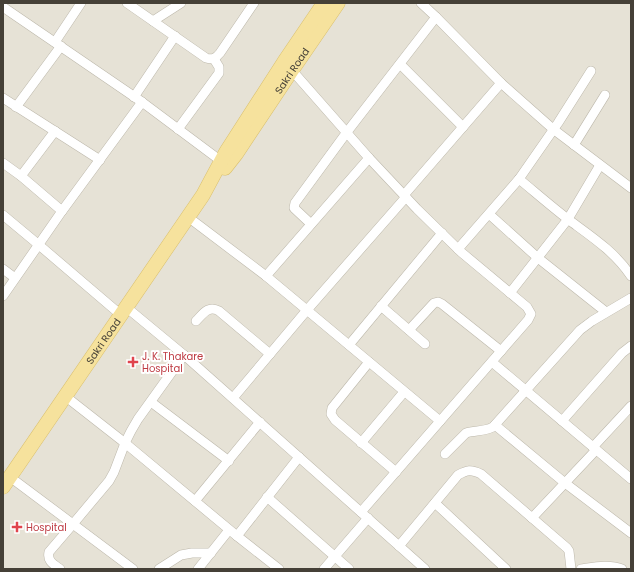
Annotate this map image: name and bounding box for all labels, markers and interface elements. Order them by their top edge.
street label: Sakri Road [271,45,313,97]
street label: Sakri Road [82,315,125,367]
place label: J. K. Thakare Hospital [142,349,203,376]
marker: J. K. Thakare Hospital [127,356,139,368]
place label: Hospital [26,520,67,535]
marker: Hospital [11,521,23,533]

